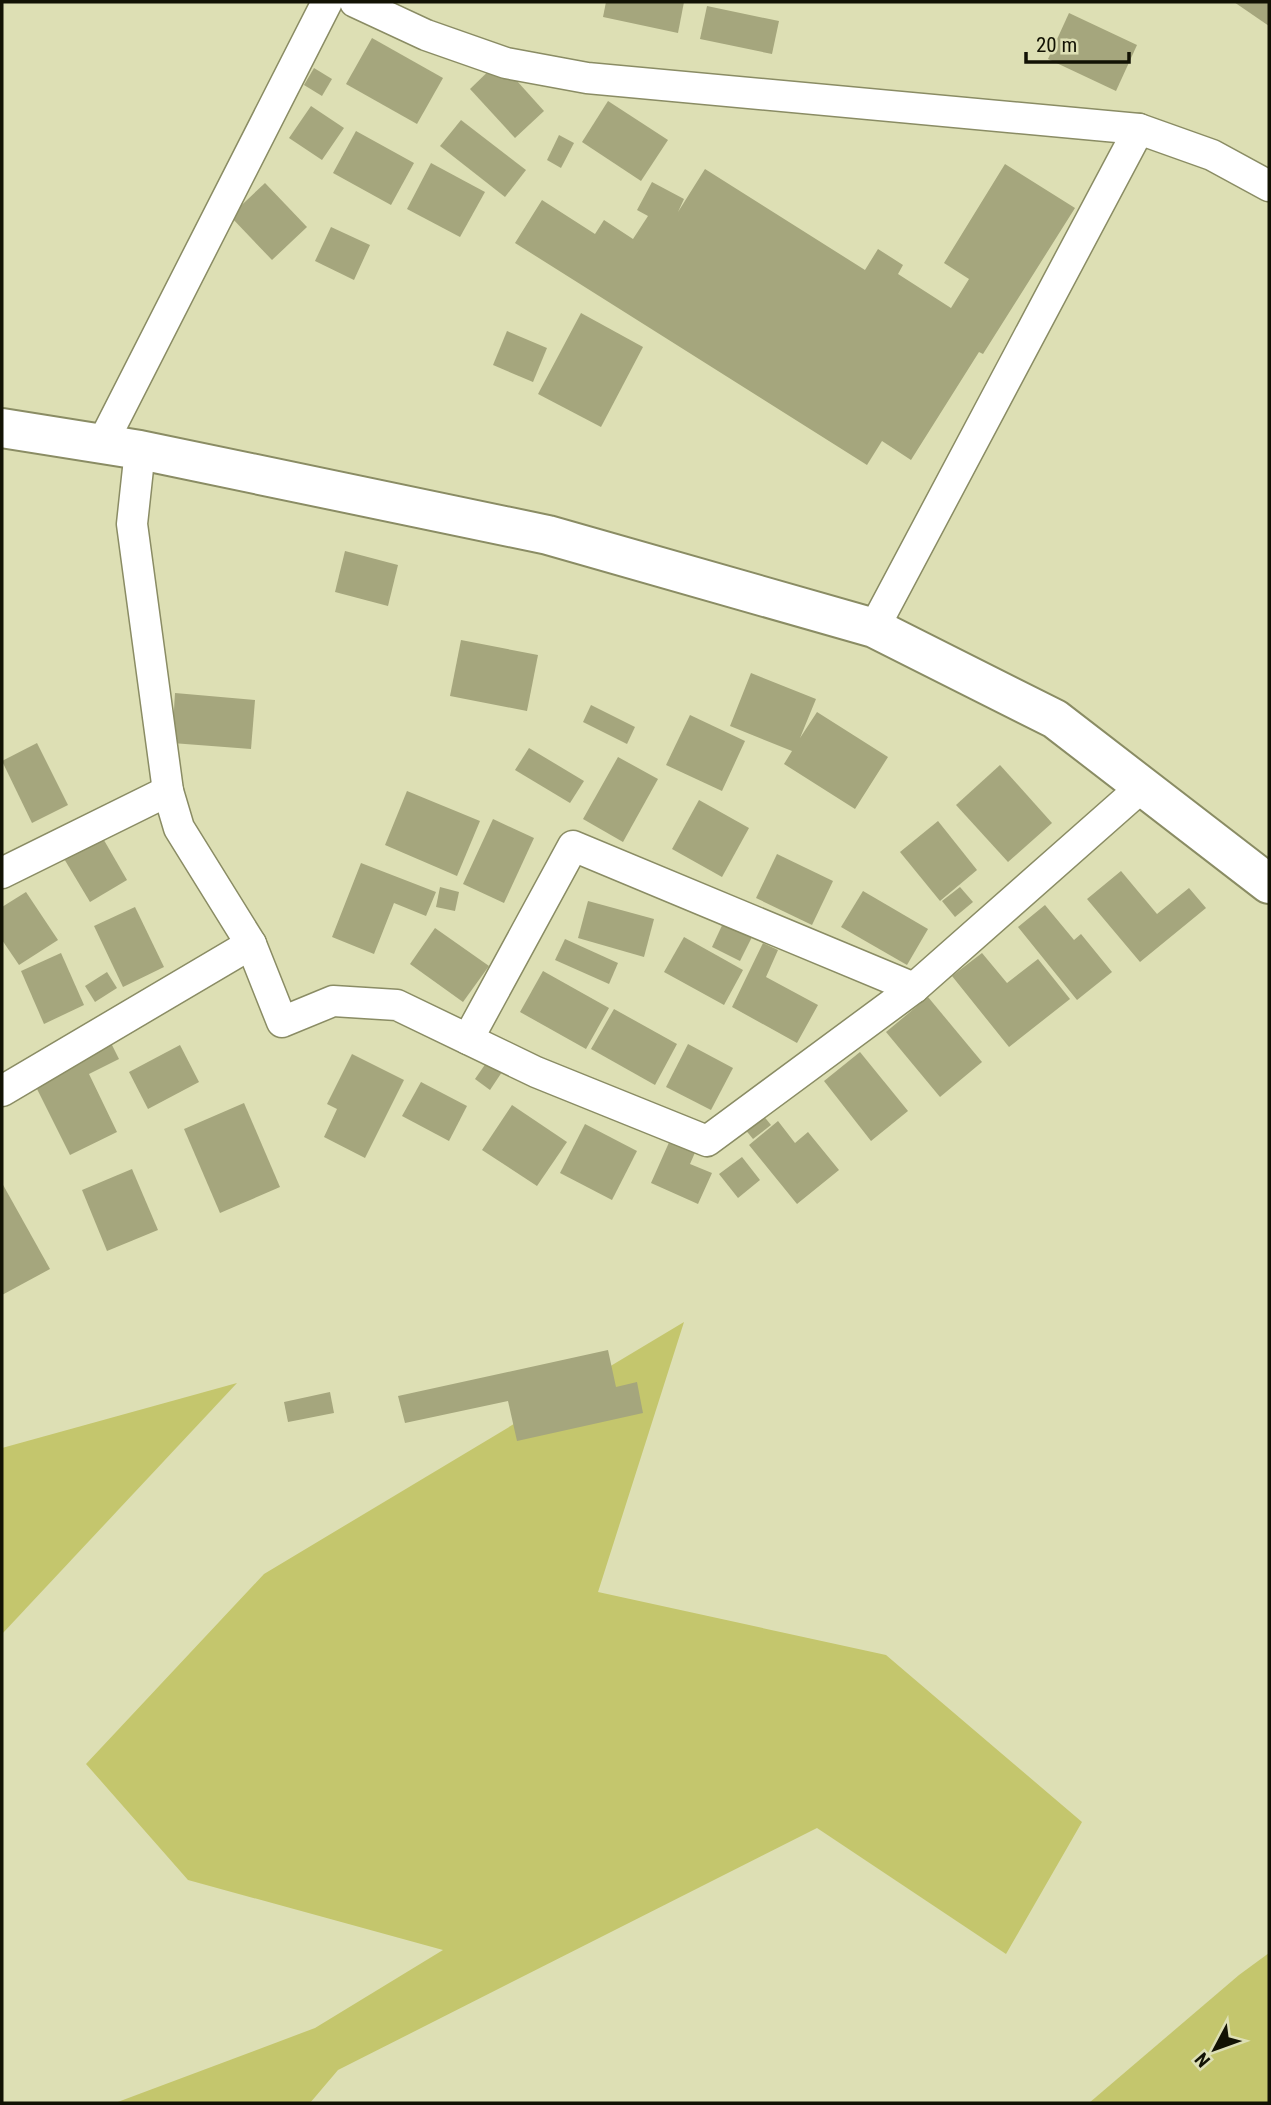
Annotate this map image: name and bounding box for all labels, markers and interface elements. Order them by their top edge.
scale bar [1026,21,1129,65]
text: 20 m [1036,33,1077,57]
north arrow [1180,2014,1250,2084]
text: N [1190,2048,1215,2072]

